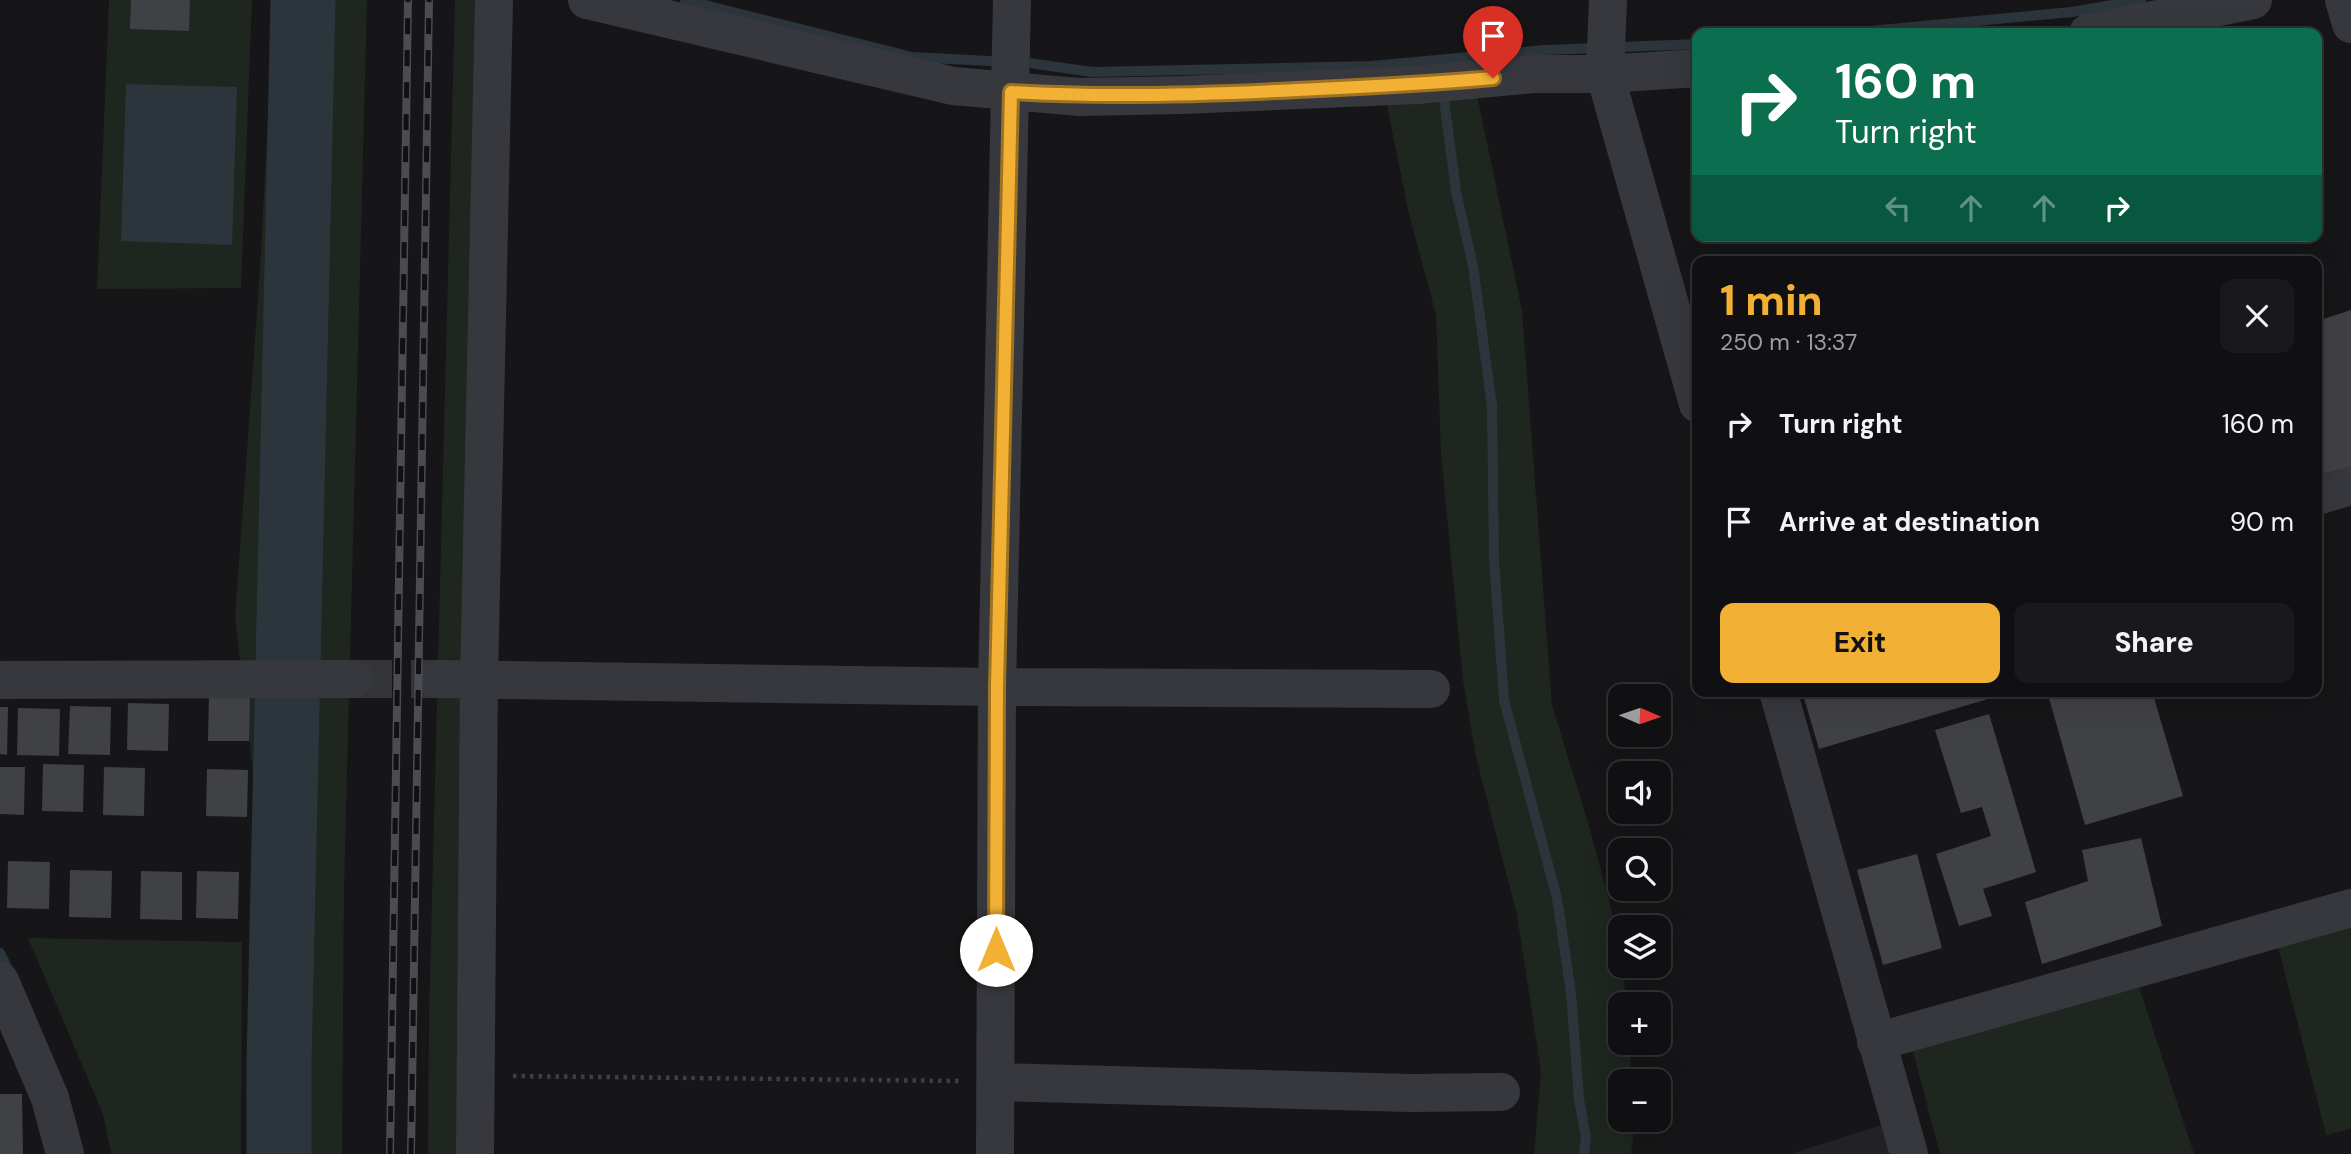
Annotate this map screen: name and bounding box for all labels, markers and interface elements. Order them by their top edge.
pin [1463,6,1523,78]
icon: arrive [1474,17,1512,55]
text: 160 m [1835,49,1976,113]
icon: right [1720,56,1811,147]
text: Turn right [1835,111,1977,153]
icon: left [1879,189,1917,227]
icon: ahead [1952,189,1990,227]
icon: ahead [2025,189,2063,227]
icon: right [2098,189,2136,227]
text: 1 min [1720,273,1823,328]
button: close [2220,279,2294,353]
text: 250 m · 13:37 [1720,327,1857,357]
icon: right [1720,405,1758,443]
text: Turn right [1779,407,1903,441]
text: 160 m [2222,407,2294,441]
icon: arrive [1720,503,1758,541]
text: Arrive at destination [1779,505,2040,539]
text: 90 m [2230,505,2294,539]
button: Exit [1720,603,2000,683]
button: Share [2014,603,2294,683]
north arrow [1608,684,1671,747]
map controls [1608,684,1671,1132]
button: sound [1608,761,1671,824]
button: search [1608,838,1671,901]
position arrow [959,913,1033,987]
button: layers [1608,915,1671,978]
button: + [1608,992,1671,1055]
button: − [1608,1069,1671,1132]

